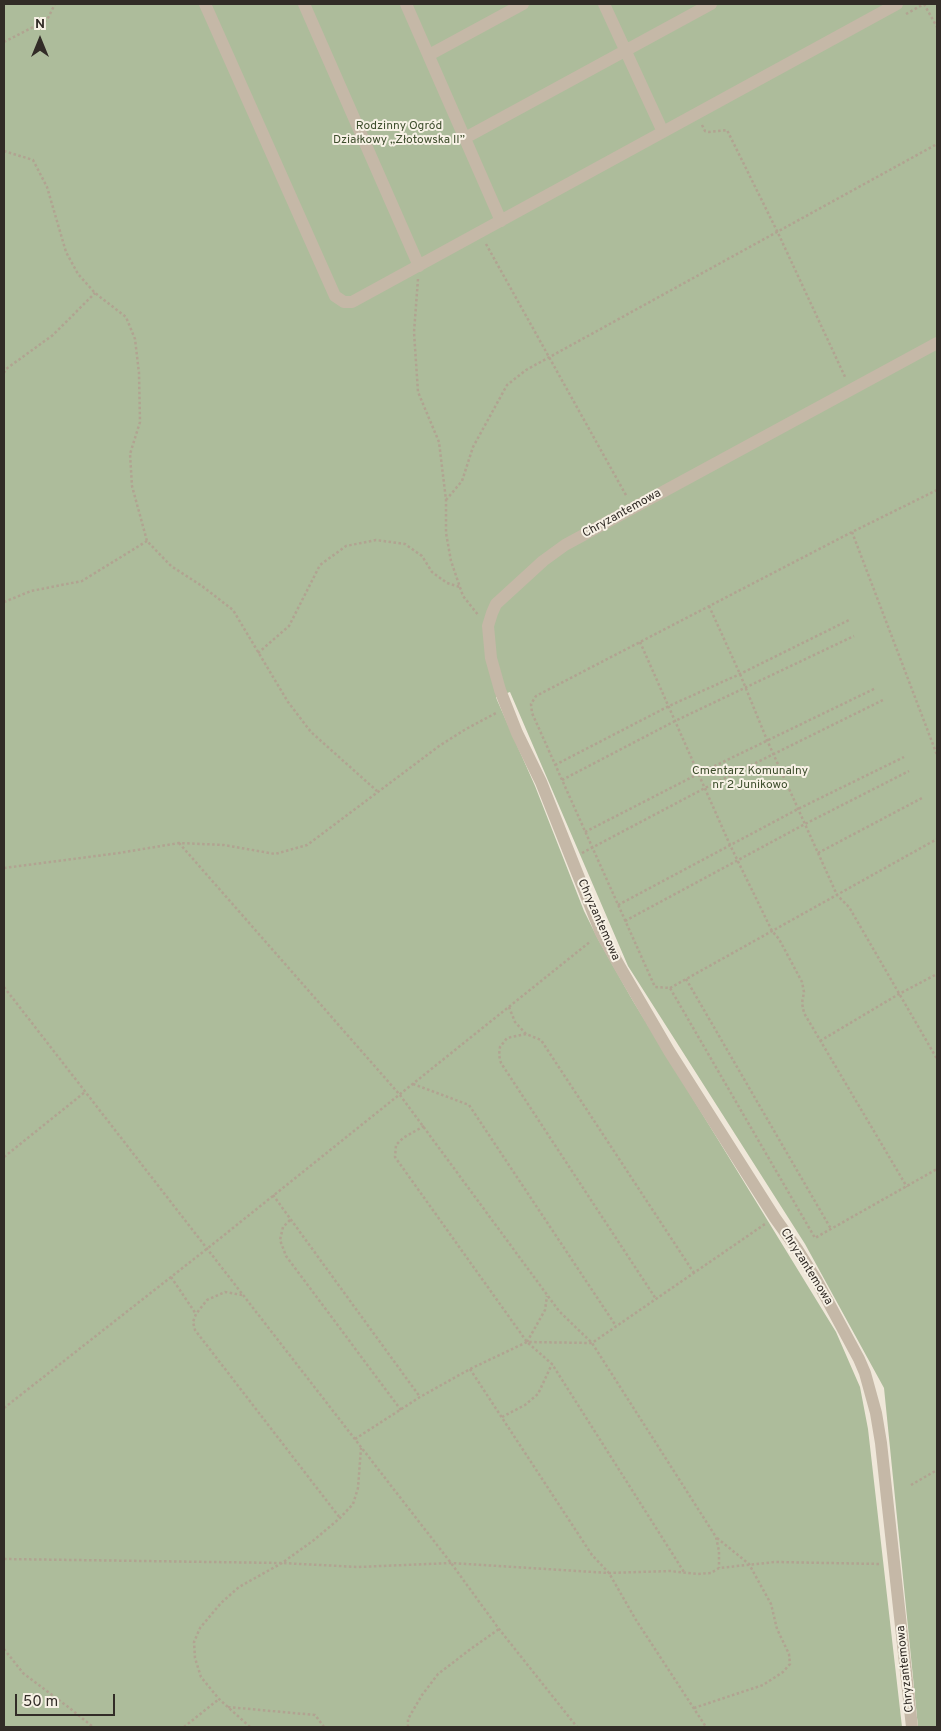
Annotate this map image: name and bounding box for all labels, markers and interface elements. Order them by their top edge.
north arrow [15,15,65,65]
text: N [35,16,45,33]
park label: Rodzinny Ogród Działkowy „Złotowska II” [333,120,465,148]
street label: Chryzantemowa [580,487,664,541]
park label: Cmentarz Komunalny nr 2 Junikowo [692,765,808,793]
street label: Chryzantemowa [574,877,622,963]
street label: Chryzantemowa [777,1226,835,1308]
street label: Chryzantemowa [894,1625,918,1713]
scale bar [18,1684,118,1716]
text: 50 m [23,1693,58,1712]

